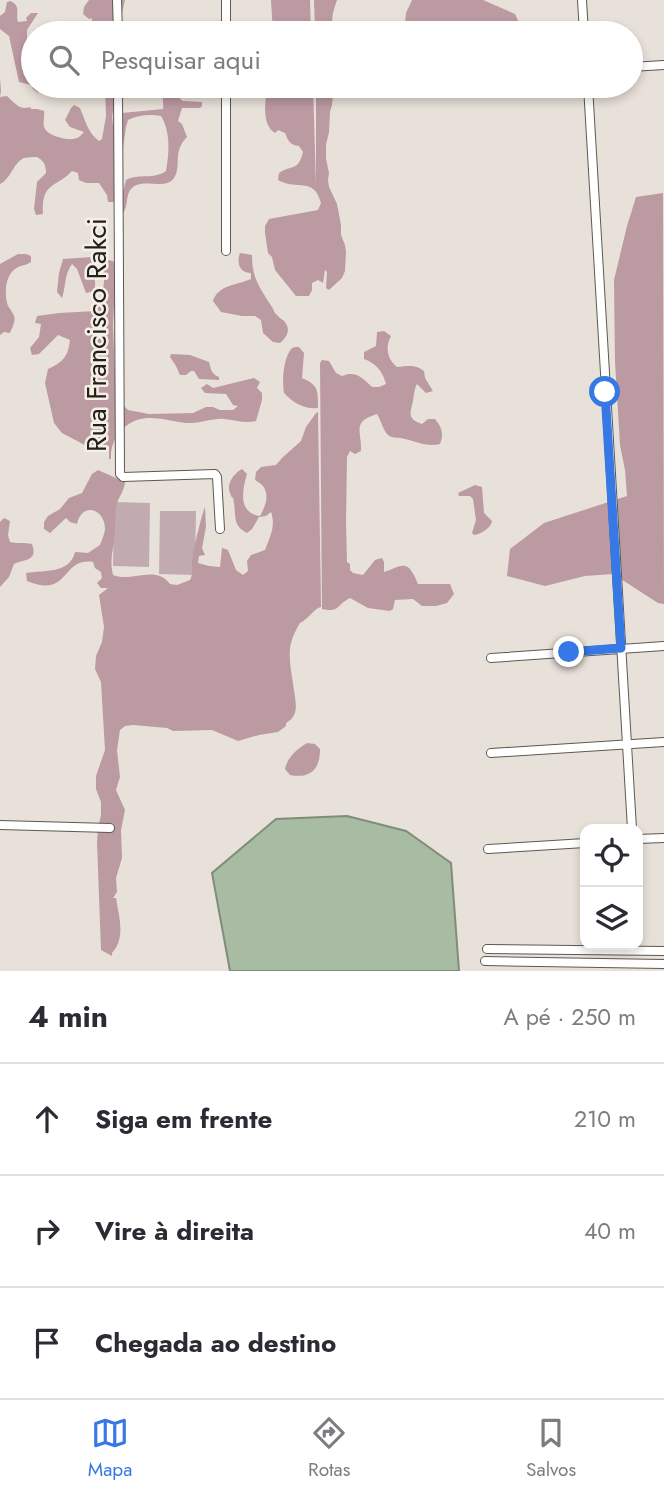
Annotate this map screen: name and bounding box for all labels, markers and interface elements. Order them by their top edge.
search box [21,21,643,98]
icon: search [45,41,83,79]
text: Pesquisar aqui [101,41,261,79]
street label: Rua Francisco Rakci [76,218,117,452]
route start [589,376,620,407]
route end [553,636,584,667]
map controls [580,824,643,950]
button: locate [580,824,643,887]
button: layers [580,887,643,950]
text: 4 min [28,995,108,1038]
text: A pé · 250 m [504,1000,636,1034]
icon: ahead [28,1100,66,1138]
text: Siga em frente [95,1100,272,1138]
text: 210 m [574,1102,636,1136]
icon: right [28,1212,66,1250]
text: Vire à direita [95,1212,254,1250]
text: 40 m [584,1214,636,1248]
icon: arrive [28,1324,66,1362]
text: Chegada ao destino [95,1324,336,1362]
tab: Mapa [88,1414,132,1483]
tab: Rotas [308,1414,350,1483]
tab: Salvos [526,1414,576,1483]

